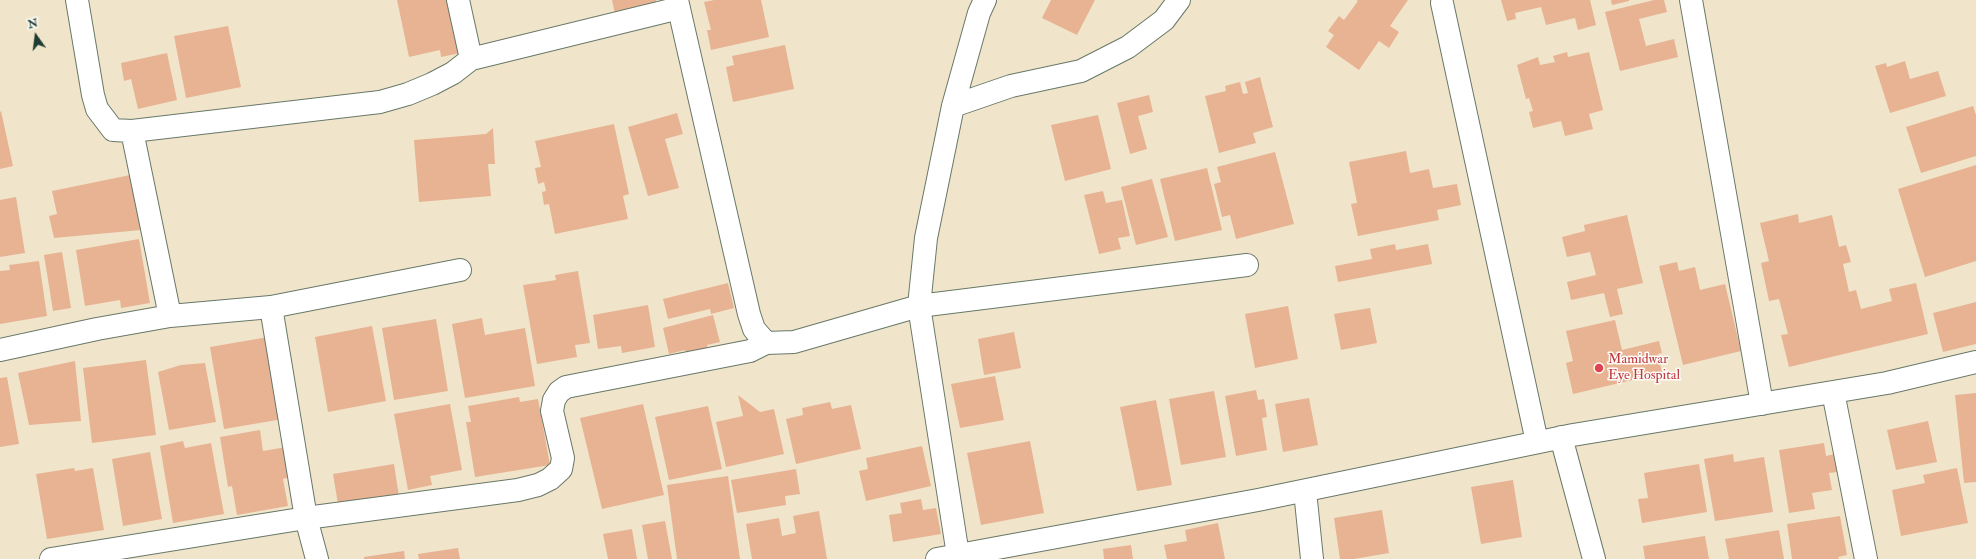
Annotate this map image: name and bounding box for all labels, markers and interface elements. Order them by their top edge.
north arrow [16,16,56,56]
text: N [27,16,39,31]
place label: Mamidwar Eye Hospital [1608,352,1680,384]
marker: Mamidwar Eye Hospital [1593,362,1605,374]

